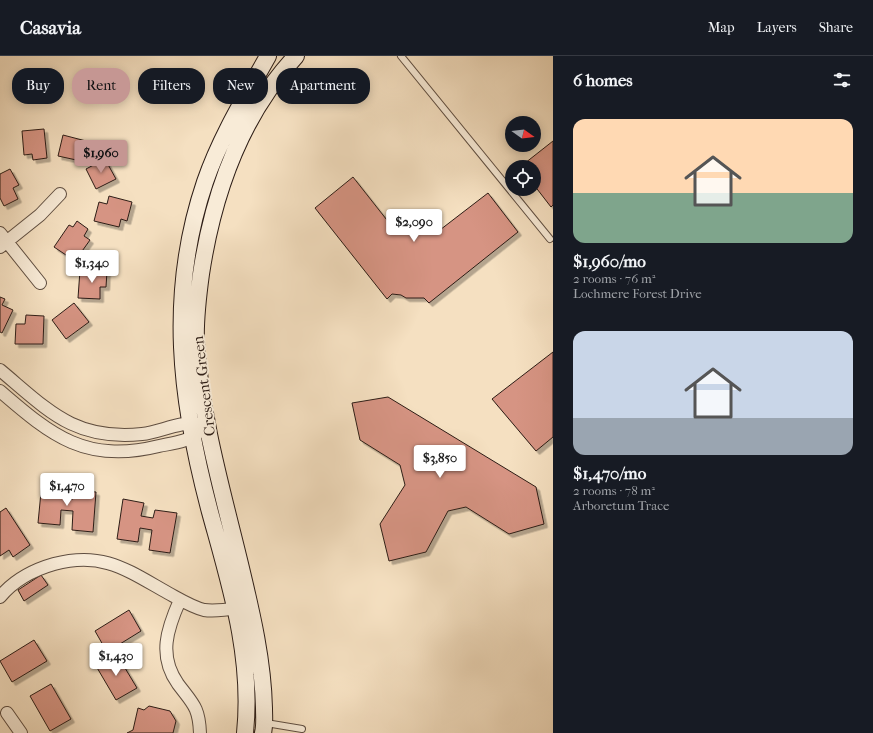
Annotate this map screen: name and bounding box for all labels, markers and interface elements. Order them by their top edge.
text: Casavia [20,17,81,39]
text: Map [708,19,735,36]
text: Layers [757,19,797,36]
text: Share [819,19,853,36]
chip: Buy [12,68,64,104]
chip: Rent [72,68,130,104]
chip: Filters [138,68,205,104]
chip: New [213,68,268,104]
chip: Apartment [276,68,370,104]
icon: filters [831,69,853,91]
text: 6 homes [573,70,633,90]
north arrow [505,116,541,152]
map controls [505,116,541,196]
pin: $1,960 [68,140,134,174]
text: $1,960 [83,145,119,160]
icon: home [677,145,749,217]
button: locate [505,160,541,196]
pin: $2,090 [381,209,447,243]
text: $2,090 [395,214,433,229]
pin: $1,340 [59,250,125,284]
text: $1,960/mo [573,251,646,271]
text: $1,340 [75,255,109,270]
text: 2 rooms · 76 m² [573,271,655,286]
text: Lochmere Forest Drive [573,286,702,301]
street label: Crescent Green [189,335,219,437]
icon: home [677,357,749,429]
pin: $3,850 [407,445,473,479]
text: $3,850 [423,450,457,465]
text: $1,470/mo [573,463,646,483]
pin: $1,470 [34,473,100,507]
text: $1,470 [49,478,85,493]
text: 2 rooms · 78 m² [573,483,655,498]
text: Arboretum Trace [573,498,669,513]
pin: $1,430 [83,643,149,677]
text: $1,430 [98,648,134,663]

